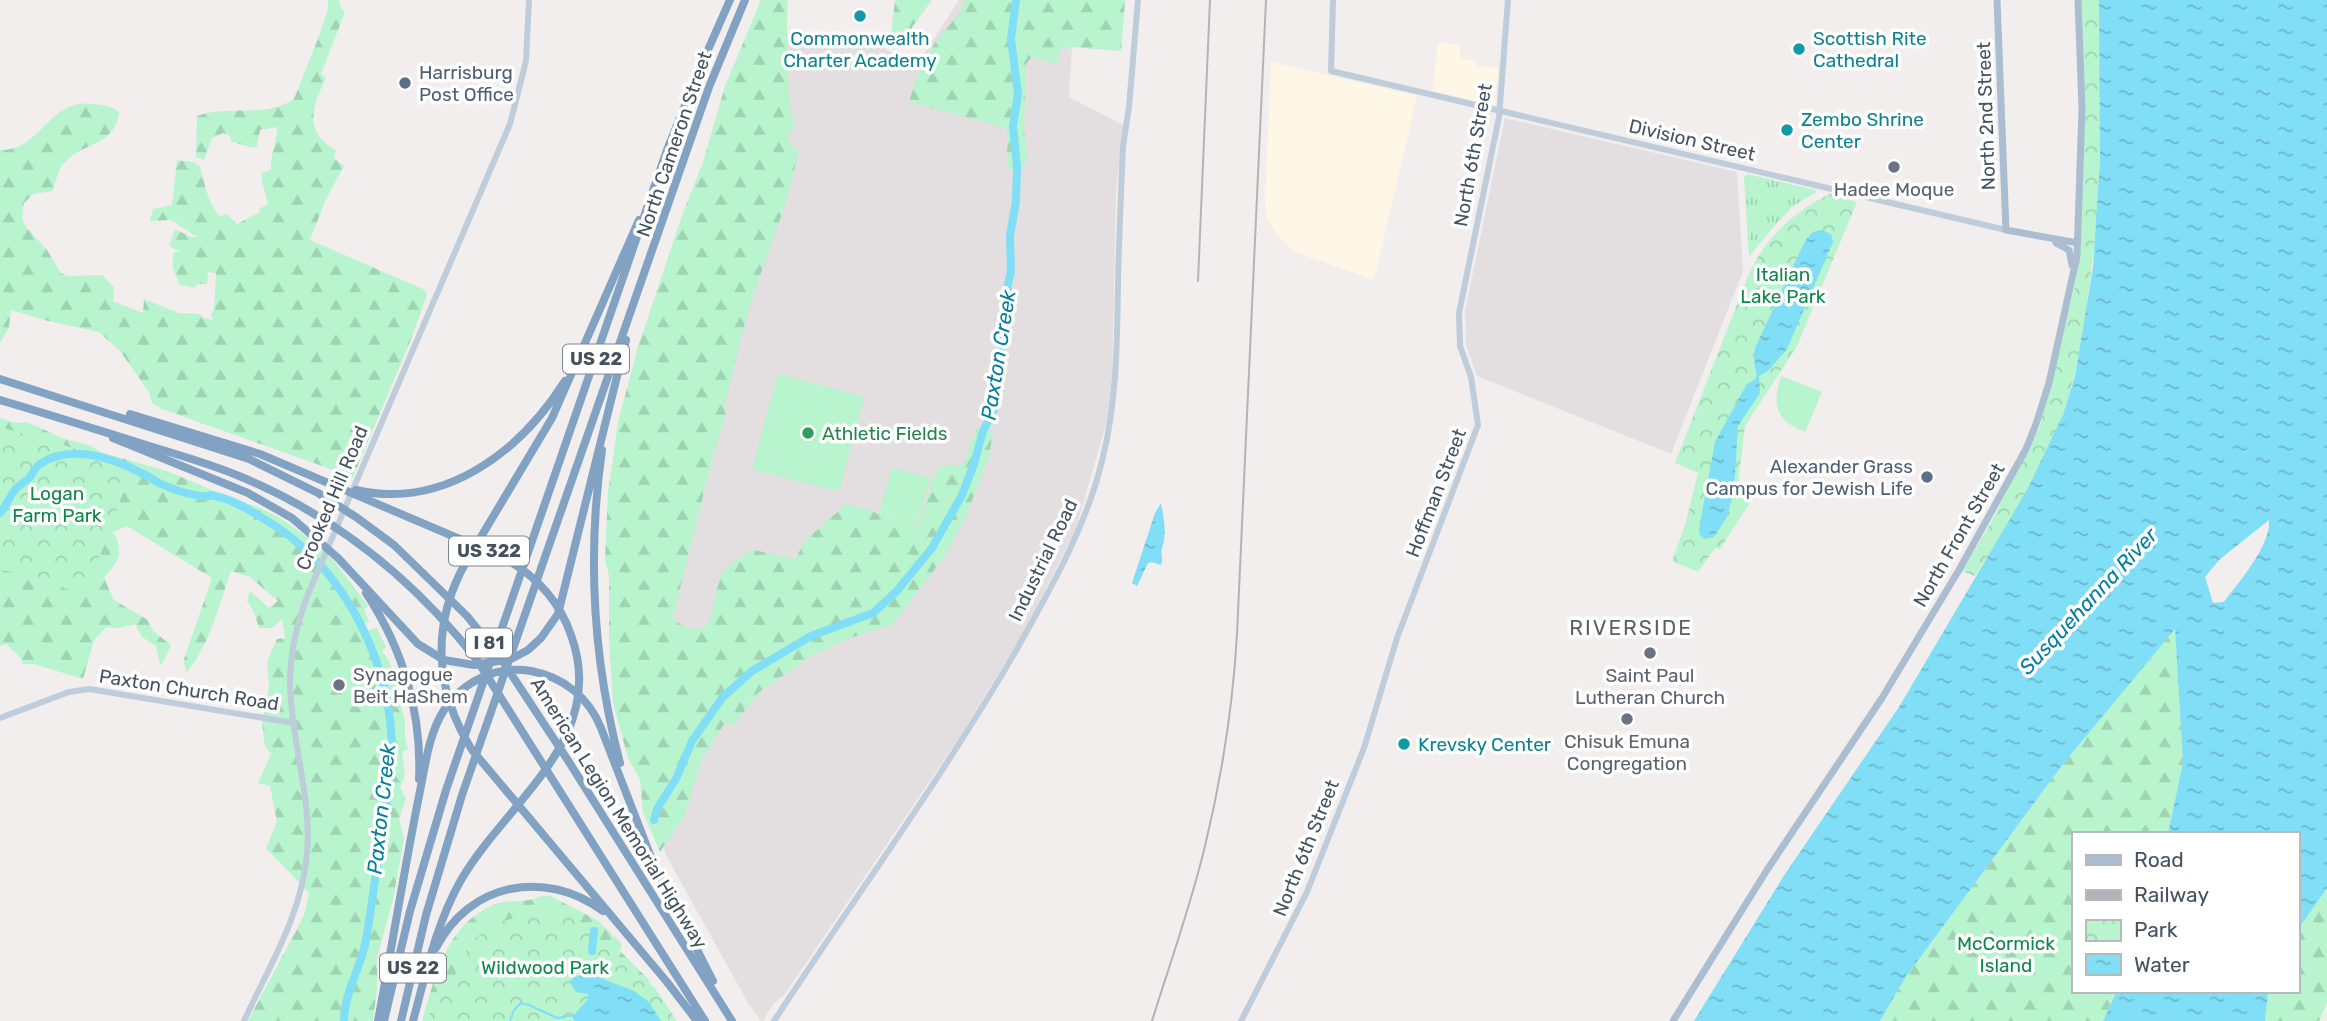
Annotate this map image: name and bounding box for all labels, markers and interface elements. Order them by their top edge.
marker: Commonwealth Charter Academy [852,8,868,24]
place label: Commonwealth Charter Academy [783,27,937,72]
place label: Scottish Rite Cathedral [1813,27,1927,72]
marker: Scottish Rite Cathedral [1791,41,1807,57]
street label: North 2nd Street [1972,41,2000,191]
street label: North Cameron Street [631,48,717,240]
place label: Harrisburg Post Office [419,61,514,106]
marker: Harrisburg Post Office [397,75,413,91]
street label: North 6th Street [1449,81,1497,228]
place label: Zembo Shrine Center [1801,108,1924,153]
street label: Division Street [1627,114,1758,166]
marker: Zembo Shrine Center [1779,122,1795,138]
marker: Hadee Moque [1886,159,1902,175]
place label: Hadee Moque [1834,178,1954,201]
park label: Italian Lake Park [1740,263,1826,308]
water label: Paxton Creek [975,287,1021,422]
road number: US 22 [563,344,629,374]
street label: Crooked Hill Road [291,422,373,574]
place label: Athletic Fields [822,422,948,445]
marker: Athletic Fields [800,425,816,441]
street label: Hoffman Street [1401,425,1471,561]
place label: Alexander Grass Campus for Jewish Life [1706,455,1913,500]
street label: North Front Street [1909,459,2010,611]
marker: Alexander Grass Campus for Jewish Life [1919,469,1935,485]
park label: Logan Farm Park [12,482,102,527]
street label: Industrial Road [1003,495,1083,625]
water label: Susquehanna River [2014,522,2163,679]
road number: US 322 [449,536,529,566]
district label: RIVERSIDE [1569,615,1693,640]
road number: I 81 [466,628,512,658]
marker: Saint Paul Lutheran Church [1642,645,1658,661]
place label: Synagogue Beit HaShem [353,663,468,708]
street label: Paxton Church Road [97,664,281,716]
place label: Saint Paul Lutheran Church [1575,664,1725,709]
street label: American Legion Memorial Highway [526,673,712,953]
marker: Synagogue Beit HaShem [331,677,347,693]
marker: Chisuk Emuna Congregation [1619,711,1635,727]
place label: Chisuk Emuna Congregation [1564,730,1690,775]
place label: Krevsky Center [1418,733,1552,756]
marker: Krevsky Center [1396,736,1412,752]
water label: Paxton Creek [362,741,400,876]
street label: North 6th Street [1268,776,1344,920]
legend [2072,832,2299,993]
text: Road [2134,847,2184,872]
text: Railway [2134,882,2209,907]
text: Park [2134,917,2178,942]
park label: McCormick Island [1957,932,2055,977]
text: Water [2134,952,2190,977]
road number: US 22 [380,953,446,982]
park label: Wildwood Park [481,956,609,979]

